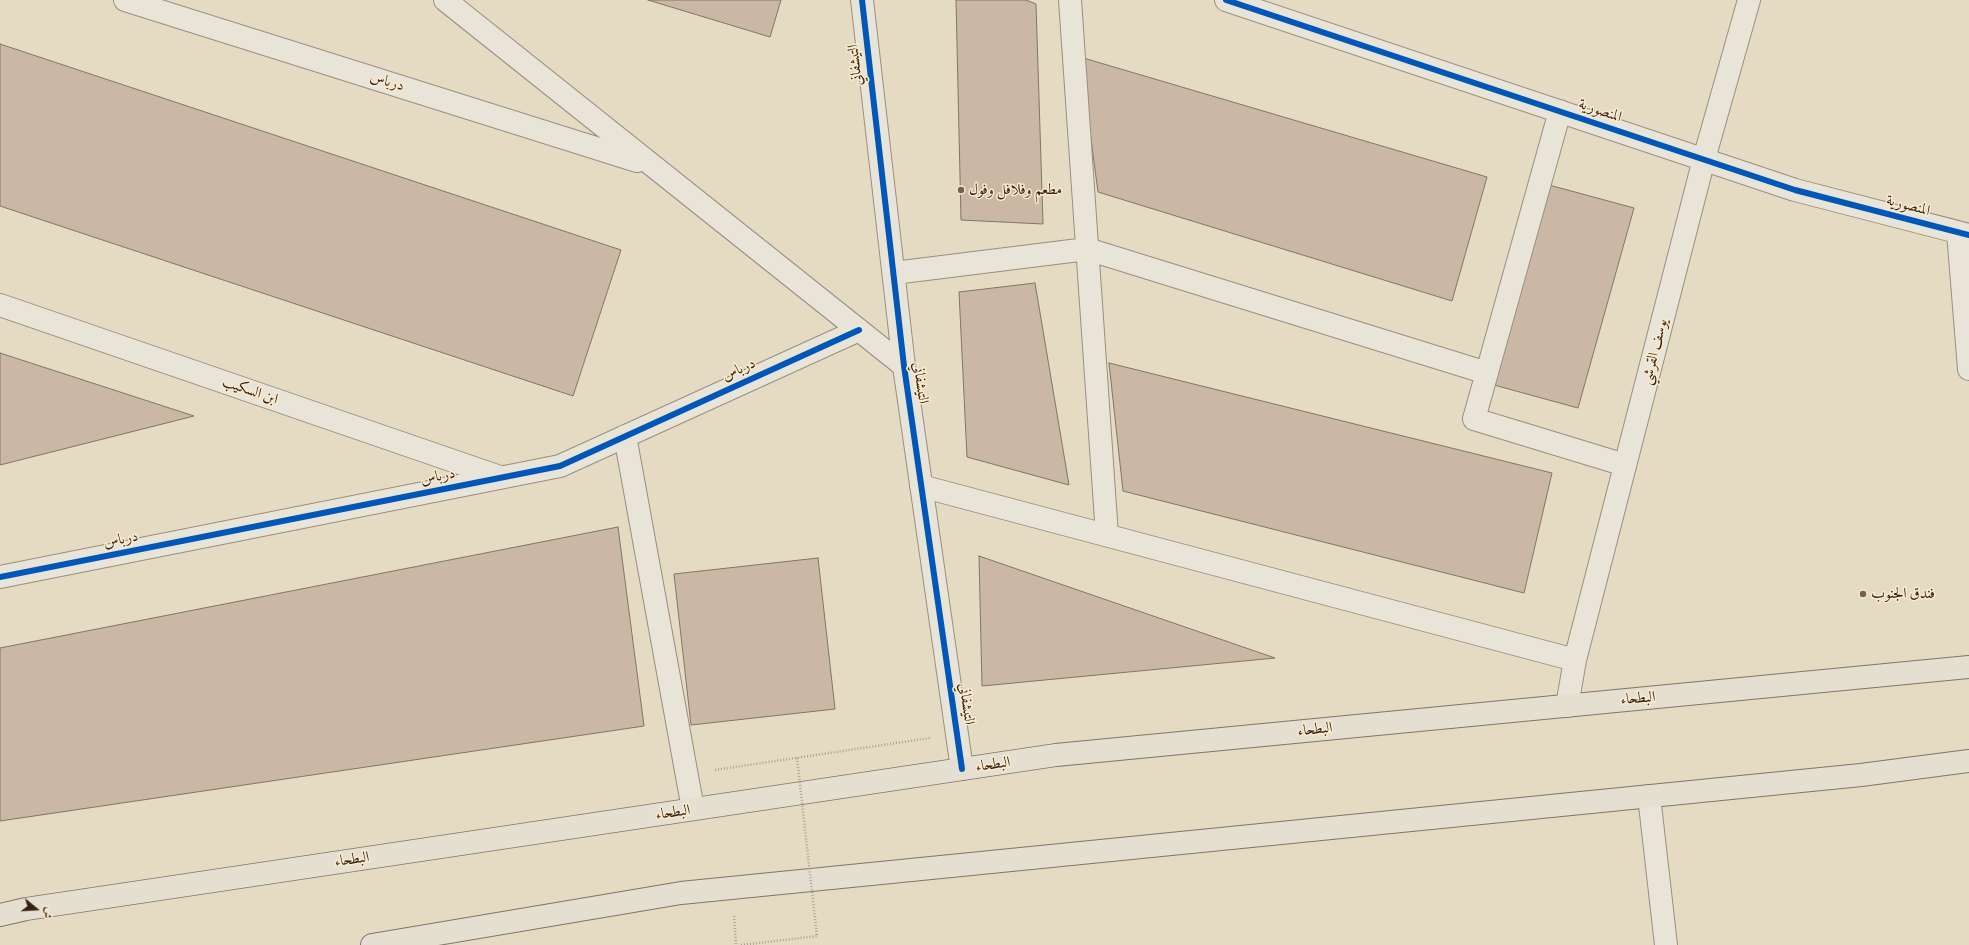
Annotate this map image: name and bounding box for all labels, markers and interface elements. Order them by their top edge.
street label: التيشفاني [845,43,867,87]
street label: درباس [368,68,406,96]
street label: المنصورية [1576,95,1624,127]
place label: مطعم وفلافل وفول [969,181,1062,199]
marker: مطعم وفلافل وفول [956,185,966,195]
street label: المنصورية [1884,192,1932,220]
street label: يوسف القرشي [1638,317,1672,387]
street label: درباس [719,355,759,385]
street label: التيشفاني [908,361,932,405]
street label: ابن السكيب [220,373,280,409]
street label: درباس [419,465,457,489]
street label: درباس [102,528,140,552]
place label: فندق الجنوب [1871,585,1935,603]
marker: فندق الجنوب [1858,589,1868,599]
street label: التيشفاني [954,682,978,726]
street label: البطحاء [1620,689,1656,709]
street label: البطحاء [1297,719,1333,741]
street label: البطحاء [974,754,1012,776]
street label: البطحاء [654,802,692,824]
street label: البطحاء [333,849,371,871]
north arrow [16,889,56,929]
text: ش [39,905,56,920]

